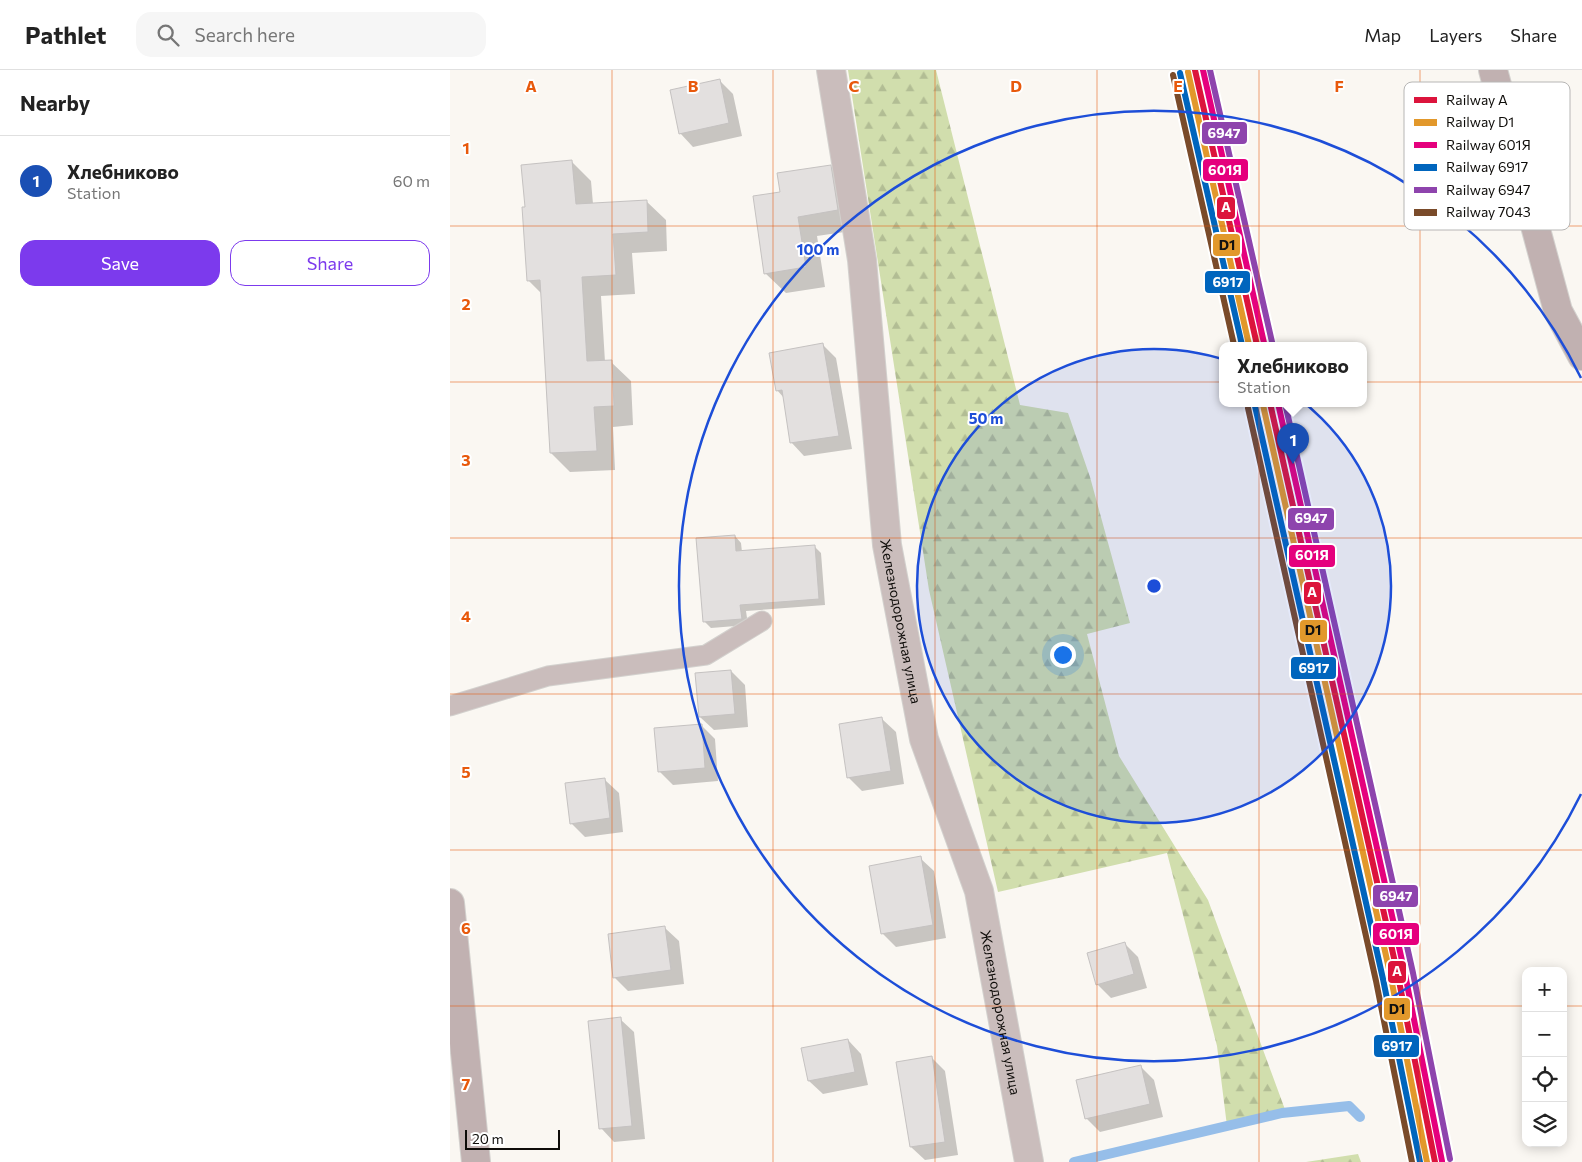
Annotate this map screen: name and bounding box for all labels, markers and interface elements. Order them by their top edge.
search box [136,12,486,57]
text: Pathlet [25,20,106,49]
icon: search [154,21,182,49]
text: Search here [194,23,295,46]
text: Map [1364,24,1401,46]
text: Layers [1429,24,1482,46]
text: Share [1510,24,1557,46]
text: A [525,76,537,95]
text: B [688,76,699,95]
text: C [849,76,860,95]
text: D [1010,76,1022,95]
text: E [1173,76,1183,95]
text: F [1334,76,1344,95]
legend [1404,82,1570,230]
text: Nearby [20,90,90,115]
text: Railway A [1446,91,1508,108]
text: Railway D1 [1446,113,1514,130]
line badge: 6947 [1201,121,1248,145]
text: 6947 [1207,124,1241,141]
text: Railway 601Я [1446,136,1531,153]
text: 1 [462,138,470,157]
line badge: 601Я [1202,158,1249,182]
text: Railway 6917 [1446,158,1528,175]
text: Хлебниково [67,160,179,183]
text: 601Я [1208,161,1242,178]
text: 1 [32,171,40,190]
text: 60 m [393,171,430,190]
text: Railway 6947 [1446,181,1530,198]
text: Station [67,183,121,202]
line badge: A [1216,196,1236,220]
text: A [1221,198,1231,215]
text: Railway 7043 [1446,203,1531,220]
line badge: D1 [1212,233,1241,257]
text: D1 [1219,236,1235,253]
button: Save [20,240,220,286]
button: Share [230,240,430,286]
text: 100 m [797,240,839,258]
line badge: 6917 [1204,270,1251,294]
text: 6917 [1212,273,1244,290]
text: 2 [461,294,471,313]
popup [1219,342,1367,407]
text: Хлебниково [1237,354,1349,377]
text: Station [1237,377,1291,396]
text: 50 m [969,409,1003,427]
pin: 1 [1277,423,1309,464]
text: 3 [461,450,471,469]
line badge: 6947 [1287,507,1335,531]
text: 6947 [1294,509,1328,526]
street label: Железнодорожная улица [877,537,926,705]
line badge: 601Я [1288,544,1336,568]
text: 601Я [1295,546,1329,563]
centre of rings [1145,577,1163,595]
line badge: A [1303,581,1322,605]
text: A [1307,583,1317,600]
text: 4 [461,606,471,625]
line badge: D1 [1299,619,1328,643]
text: D1 [1305,621,1321,638]
your location [1050,642,1076,668]
line badge: 6917 [1290,656,1337,680]
text: 6917 [1298,659,1330,676]
text: 5 [461,762,471,781]
line badge: 6947 [1372,884,1419,908]
text: 6947 [1379,887,1413,904]
text: 6 [461,918,471,937]
line badge: 601Я [1372,922,1420,946]
text: 601Я [1379,925,1413,942]
street label: Железнодорожная улица [978,928,1025,1096]
line badge: A [1387,960,1407,984]
text: A [1392,962,1402,979]
map controls [1522,967,1567,1147]
button: + [1522,967,1567,1012]
line badge: D1 [1383,997,1411,1021]
text: D1 [1389,1000,1405,1017]
button: − [1522,1012,1567,1057]
line badge: 6917 [1373,1034,1420,1058]
text: 6917 [1381,1037,1413,1054]
button: locate [1522,1057,1567,1102]
text: 7 [462,1074,471,1093]
button: layers [1522,1102,1567,1147]
scale bar [465,1127,560,1150]
text: 20 m [472,1130,504,1147]

